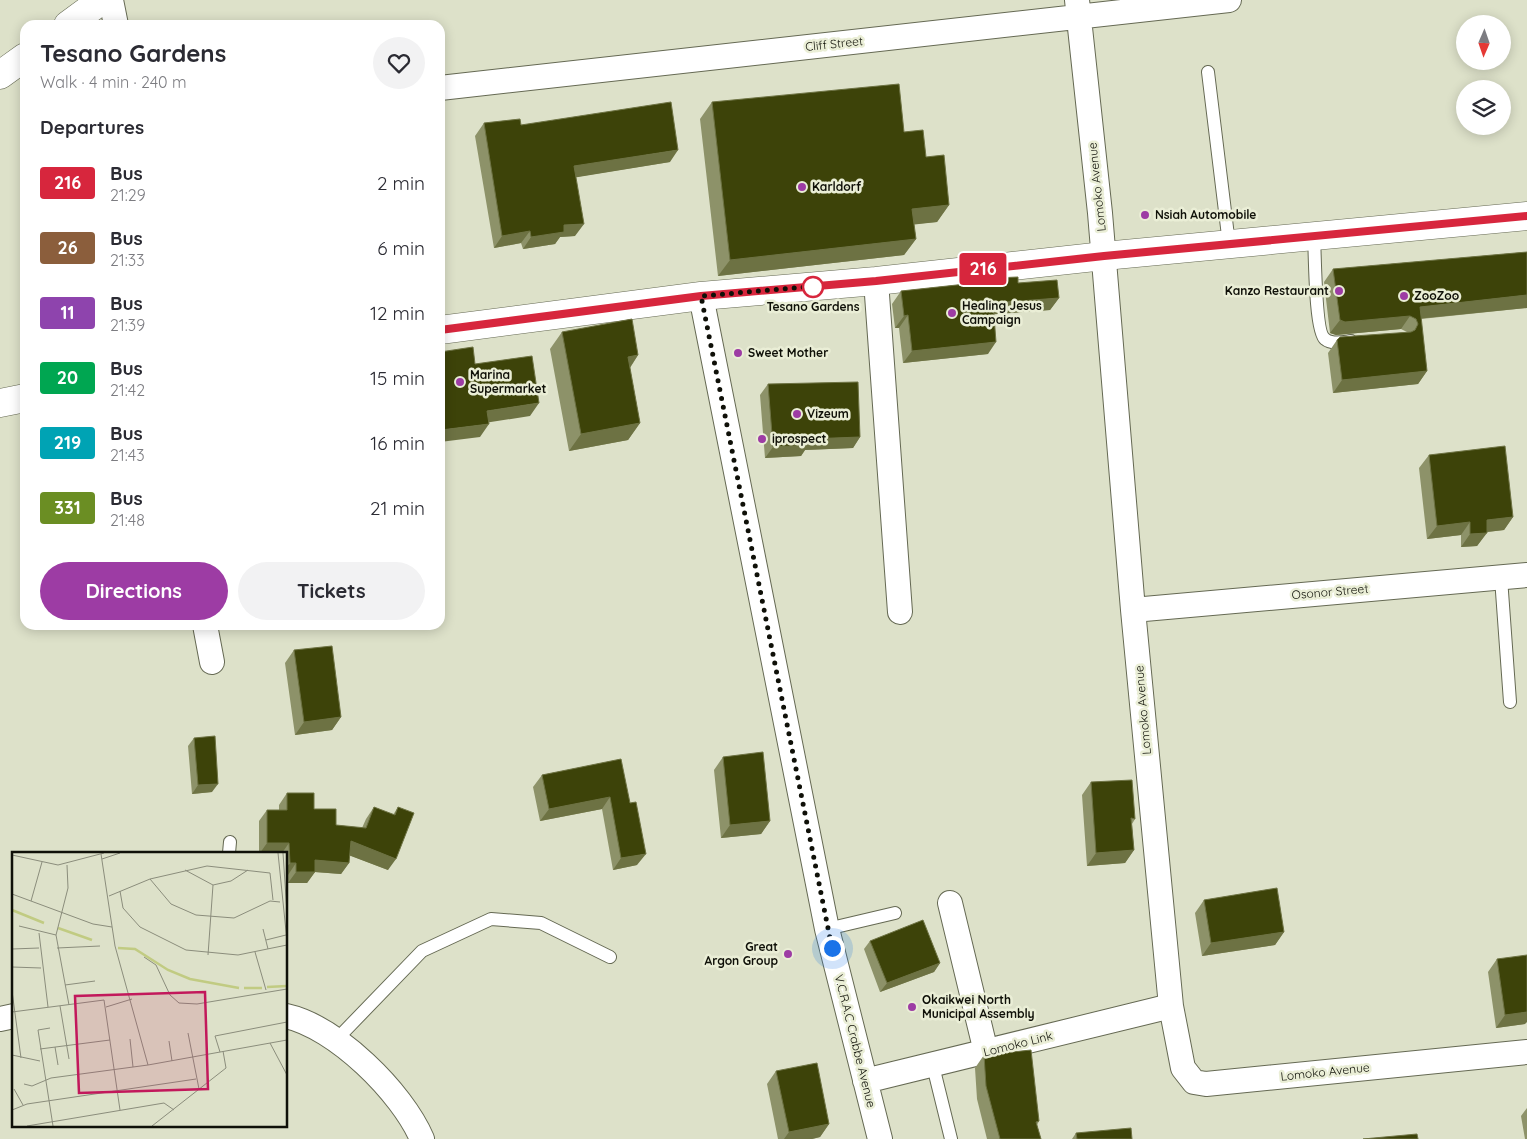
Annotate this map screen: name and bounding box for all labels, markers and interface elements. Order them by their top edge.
north arrow [1456,15,1511,70]
map controls [1456,15,1511,135]
street label: Cliff Street [804,33,864,54]
button: heart [373,37,425,89]
text: Tesano Gardens [40,38,226,68]
text: Walk · 4 min · 240 m [40,72,187,92]
button: layers [1456,80,1511,135]
text: Departures [40,115,144,139]
street label: Lomoko Avenue [1084,142,1109,232]
text: Bus [110,161,143,185]
text: 216 [54,171,81,194]
text: 2 min [377,171,425,195]
place label: Karldorf [812,179,862,194]
marker: Karldorf [796,181,808,193]
text: 21:29 [110,185,146,205]
place label: Nsiah Automobile [1155,207,1256,222]
marker: Nsiah Automobile [1139,209,1151,221]
text: Bus [110,226,143,250]
text: 26 [57,236,78,259]
text: 6 min [377,236,425,260]
text: 21:33 [110,250,145,270]
line badge: 216 [954,253,1012,285]
text: 216 [969,257,997,280]
marker: Tesano Gardens [802,276,824,298]
place label: Kanzo Restaurant [1225,283,1329,298]
marker: Kanzo Restaurant [1333,285,1345,297]
place label: ZooZoo [1414,288,1460,303]
marker: ZooZoo [1398,290,1410,302]
text: Bus [110,291,143,315]
place label: Healing Jesus Campaign [962,298,1042,327]
place label: Tesano Gardens [766,299,860,314]
text: 11 [60,301,75,324]
text: 12 min [370,301,425,325]
marker: Healing Jesus Campaign [946,307,958,319]
text: 21:39 [110,315,145,335]
place label: Sweet Mother [748,345,828,360]
marker: Sweet Mother [732,347,744,359]
text: Bus [110,356,143,380]
text: 20 [57,366,78,389]
text: 15 min [370,366,425,390]
place label: Marina Supermarket [470,367,546,396]
marker: Marina Supermarket [454,376,466,388]
text: 21:42 [110,380,145,400]
place label: Vizeum [807,406,849,421]
marker: Vizeum [791,408,803,420]
text: Bus [110,421,143,445]
text: 219 [54,431,81,454]
text: 16 min [370,431,425,455]
place label: iprospect [772,431,826,446]
marker: iprospect [756,433,768,445]
text: 21:43 [110,445,145,465]
text: Bus [110,486,143,510]
text: 331 [54,496,81,519]
text: 21 min [370,496,425,520]
text: 21:48 [110,510,145,530]
button: Directions [40,562,228,620]
button: Tickets [238,562,425,620]
street label: Osonor Street [1291,581,1369,602]
street label: Lomoko Avenue [1131,665,1154,755]
inset map [12,852,288,1126]
your location [820,936,845,961]
place label: Great Argon Group [705,939,778,968]
marker: Great Argon Group [782,948,794,960]
street label: V.C.R.A.C Crabbe Avenue [832,973,879,1109]
place label: Okaikwei North Municipal Assembly [922,992,1035,1021]
marker: Okaikwei North Municipal Assembly [906,1001,918,1013]
street label: Lomoko Link [982,1028,1054,1059]
street label: Lomoko Avenue [1280,1059,1370,1084]

